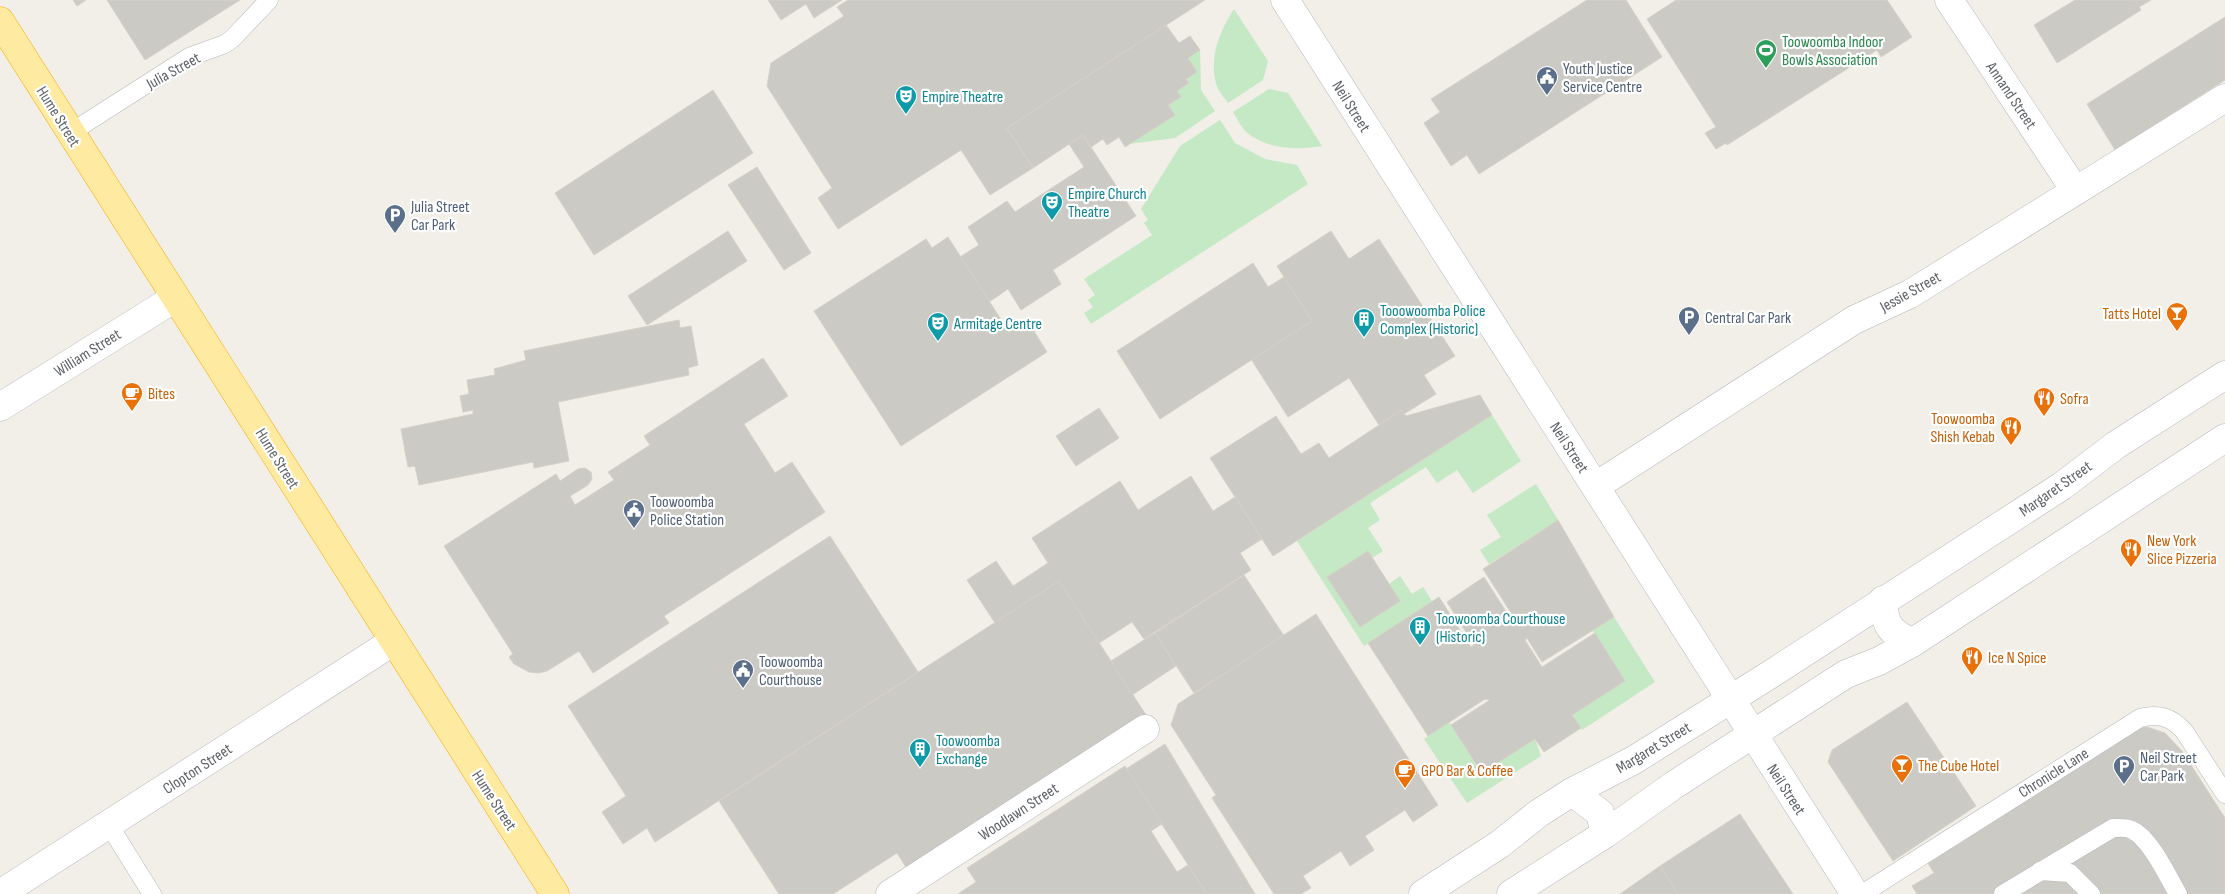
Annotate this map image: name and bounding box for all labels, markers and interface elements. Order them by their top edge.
place label: Toowoomba Indoor Bowls Association [1782,33,1883,70]
sports icon: Toowoomba Indoor Bowls Association [1754,38,1778,69]
street label: Julia Street [143,49,204,94]
street label: Annand Street [1981,58,2040,133]
place label: Youth Justice Service Centre [1563,60,1642,97]
public building icon: Youth Justice Service Centre [1535,65,1559,96]
street label: Neil Street [1328,78,1374,136]
street label: Hume Street [32,83,84,151]
theatre icon: Empire Theatre [894,84,918,115]
place label: Empire Theatre [922,88,1003,107]
place label: Empire Church Theatre [1068,185,1147,222]
theatre icon: Empire Church Theatre [1040,190,1064,221]
place label: Julia Street Car Park [410,198,470,235]
parking icon: Julia Street Car Park [383,203,407,234]
street label: Jessie Street [1876,268,1945,317]
bar icon: Tatts Hotel [2165,301,2189,332]
place label: Tooowoomba Police Complex (Historic) [1380,302,1486,339]
parking icon: Central Car Park [1677,305,1701,336]
place label: Tatts Hotel [2103,305,2161,324]
building icon: Tooowoomba Police Complex (Historic) [1352,307,1376,338]
place label: Central Car Park [1705,309,1791,328]
theatre icon: Armitage Centre [926,311,950,342]
place label: Armitage Centre [953,315,1042,334]
street label: William Street [51,325,125,381]
cafe icon: Bites [120,381,144,412]
place label: Bites [148,385,175,404]
restaurant icon: Sofra [2032,386,2056,417]
place label: Sofra [2060,390,2089,409]
place label: Toowoomba Shish Kebab [1930,410,1995,447]
restaurant icon: Toowoomba Shish Kebab [1999,415,2023,446]
street label: Neil Street [1545,419,1592,477]
street label: Hume Street [251,425,303,493]
street label: Margaret Street [2016,457,2096,521]
place label: Toowoomba Police Station [650,493,724,530]
public building icon: Toowoomba Police Station [622,498,646,529]
place label: New York Slice Pizzeria [2147,532,2217,569]
restaurant icon: New York Slice Pizzeria [2119,537,2143,568]
place label: Toowoomba Courthouse (Historic) [1436,610,1565,647]
building icon: Toowoomba Courthouse (Historic) [1408,615,1432,646]
restaurant icon: Ice N Spice [1960,645,1984,676]
place label: Ice N Spice [1988,649,2046,668]
place label: Toowoomba Courthouse [759,653,823,690]
public building icon: Toowoomba Courthouse [731,658,755,689]
street label: Margaret Street [1613,718,1695,778]
place label: Toowoomba Exchange [936,732,1000,769]
building icon: Toowoomba Exchange [908,737,932,768]
street label: Clopton Street [160,740,236,799]
street label: Chronicle Lane [2015,744,2092,802]
place label: Neil Street Car Park [2140,749,2197,786]
bar icon: The Cube Hotel [1890,753,1914,784]
parking icon: Neil Street Car Park [2112,754,2136,785]
place label: The Cube Hotel [1918,757,1999,776]
cafe icon: GPO Bar & Coffee [1393,758,1417,789]
street label: Neil Street [1762,761,1809,819]
place label: GPO Bar & Coffee [1421,762,1513,781]
street label: Hume Street [467,767,520,835]
street label: Woodlawn Street [975,779,1062,845]

